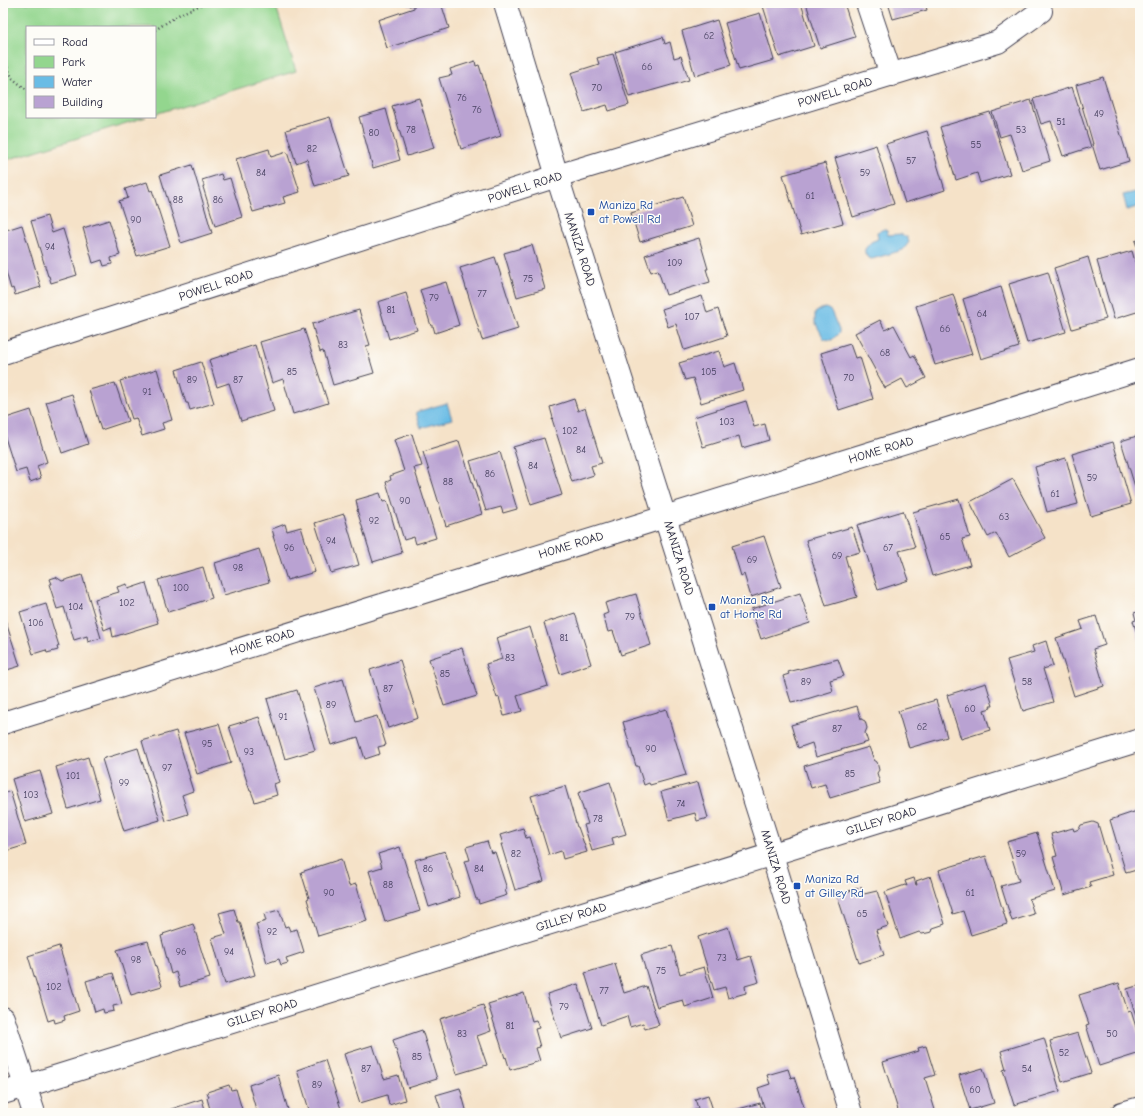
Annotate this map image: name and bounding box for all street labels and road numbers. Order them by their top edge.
street label: POWELL ROAD [796,74,874,110]
street label: POWELL ROAD [486,168,564,206]
street label: MANIZA ROAD [561,210,599,288]
street label: POWELL ROAD [177,266,255,304]
street label: HOME ROAD [847,434,915,466]
street label: MANIZA ROAD [661,519,697,597]
street label: HOME ROAD [537,529,605,561]
street label: HOME ROAD [228,626,296,658]
street label: GILLEY ROAD [844,804,918,838]
street label: MANIZA ROAD [758,828,794,906]
street label: GILLEY ROAD [534,900,608,934]
street label: GILLEY ROAD [225,996,299,1030]

